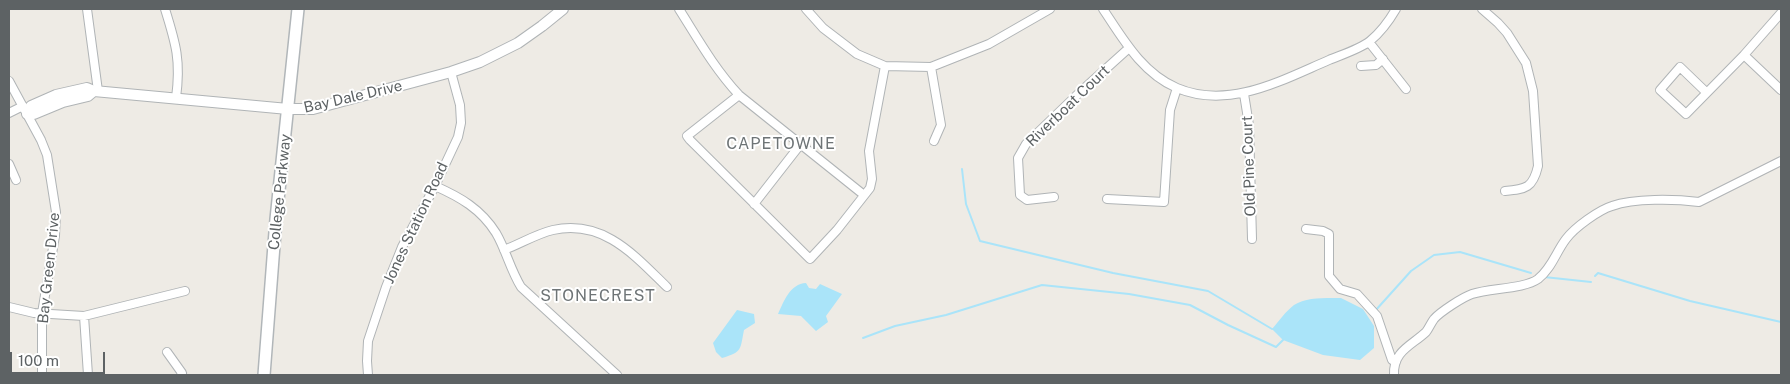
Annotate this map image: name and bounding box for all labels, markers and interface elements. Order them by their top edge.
street label: Riverboat Court [1022,62,1114,150]
street label: Bay Dale Drive [302,77,404,117]
street label: Old Pine Court [1238,115,1260,217]
street label: College Parkway [265,133,295,251]
district label: CAPETOWNE [725,134,837,154]
street label: Jones Station Road [380,159,452,287]
street label: Bay Green Drive [34,212,64,324]
district label: STONECREST [539,286,657,306]
scale bar [12,342,108,374]
text: 100 m [18,352,59,369]

